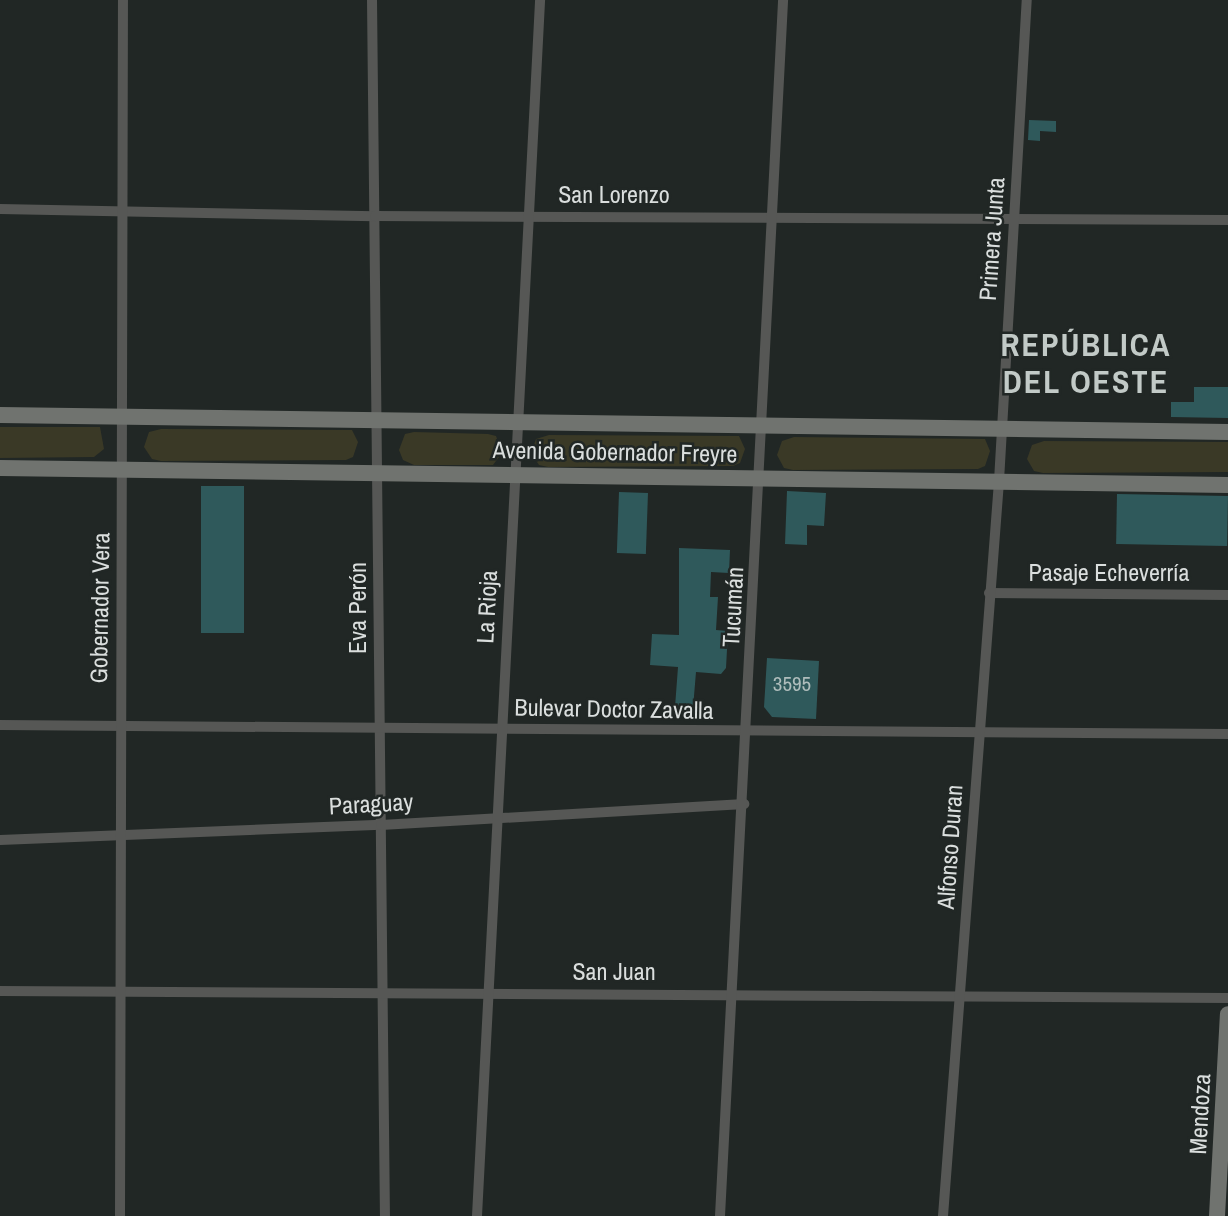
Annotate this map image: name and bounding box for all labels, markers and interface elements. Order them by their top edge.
street label: Primera Junta [973,176,1011,302]
street label: San Lorenzo [558,181,670,209]
district label: REPÚBLICA DEL OESTE [1002,327,1170,402]
street label: Avenida Gobernador Freyre [492,435,738,469]
street label: Gobernador Vera [84,532,116,684]
street label: Pasaje Echeverría [1029,559,1189,587]
street label: Eva Perón [344,562,372,654]
street label: Tucumán [717,566,749,648]
street label: La Rioja [471,570,503,644]
house number: 3595 [773,671,811,697]
street label: Bulevar Doctor Zavalla [514,693,714,725]
street label: Alfonso Duran [931,784,969,910]
street label: Paraguay [328,787,414,821]
street label: San Juan [572,958,656,986]
street label: Mendoza [1184,1073,1216,1155]

